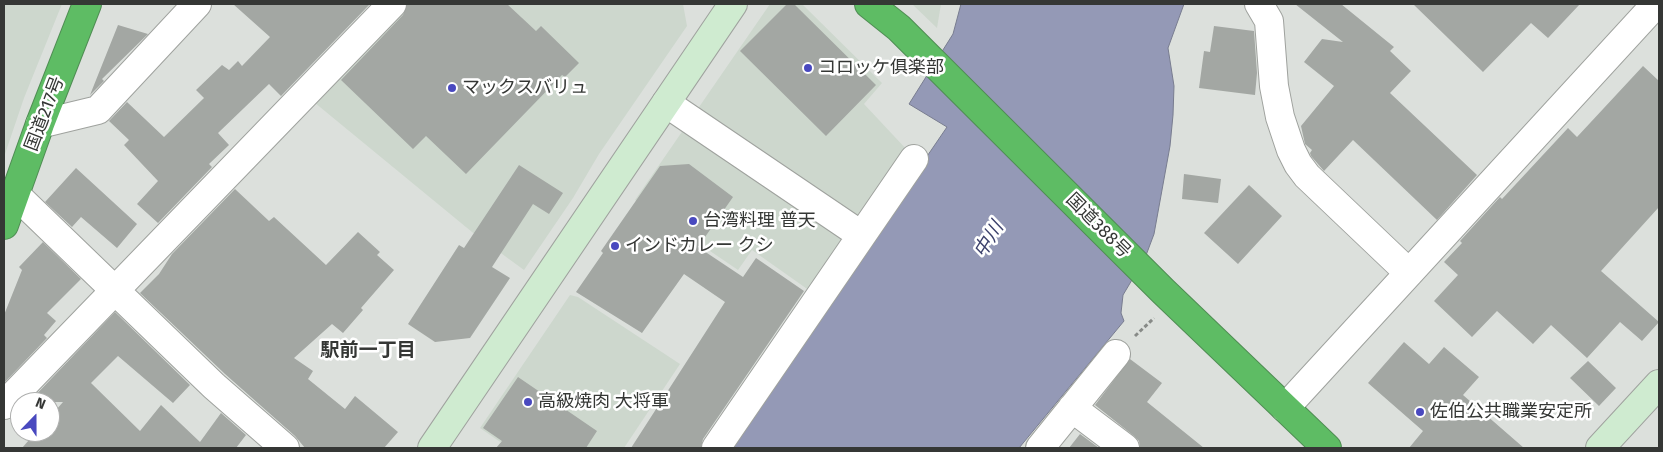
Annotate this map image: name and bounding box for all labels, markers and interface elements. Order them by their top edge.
place label: コロッケ俱楽部 [818,57,944,79]
marker: コロッケ俱楽部 [802,62,814,74]
street label: 国道217号 [21,74,69,154]
place label: マックスバリュ [462,77,588,99]
marker: マックスバリュ [446,82,458,94]
street label: 国道388号 [1061,189,1135,263]
place label: 台湾料理 普天 [703,210,816,232]
marker: 台湾料理 普天 [687,215,699,227]
water label: 中川 [969,218,1009,262]
place label: インドカレー クシ [625,235,774,257]
marker: インドカレー クシ [609,240,621,252]
district label: 駅前一丁目 [321,340,415,362]
place label: 高級焼肉 大将軍 [538,391,669,413]
north arrow [10,392,60,442]
text: N [33,394,48,413]
marker: 高級焼肉 大将軍 [522,396,534,408]
place label: 佐伯公共職業安定所 [1430,401,1592,423]
marker: 佐伯公共職業安定所 [1414,406,1426,418]

